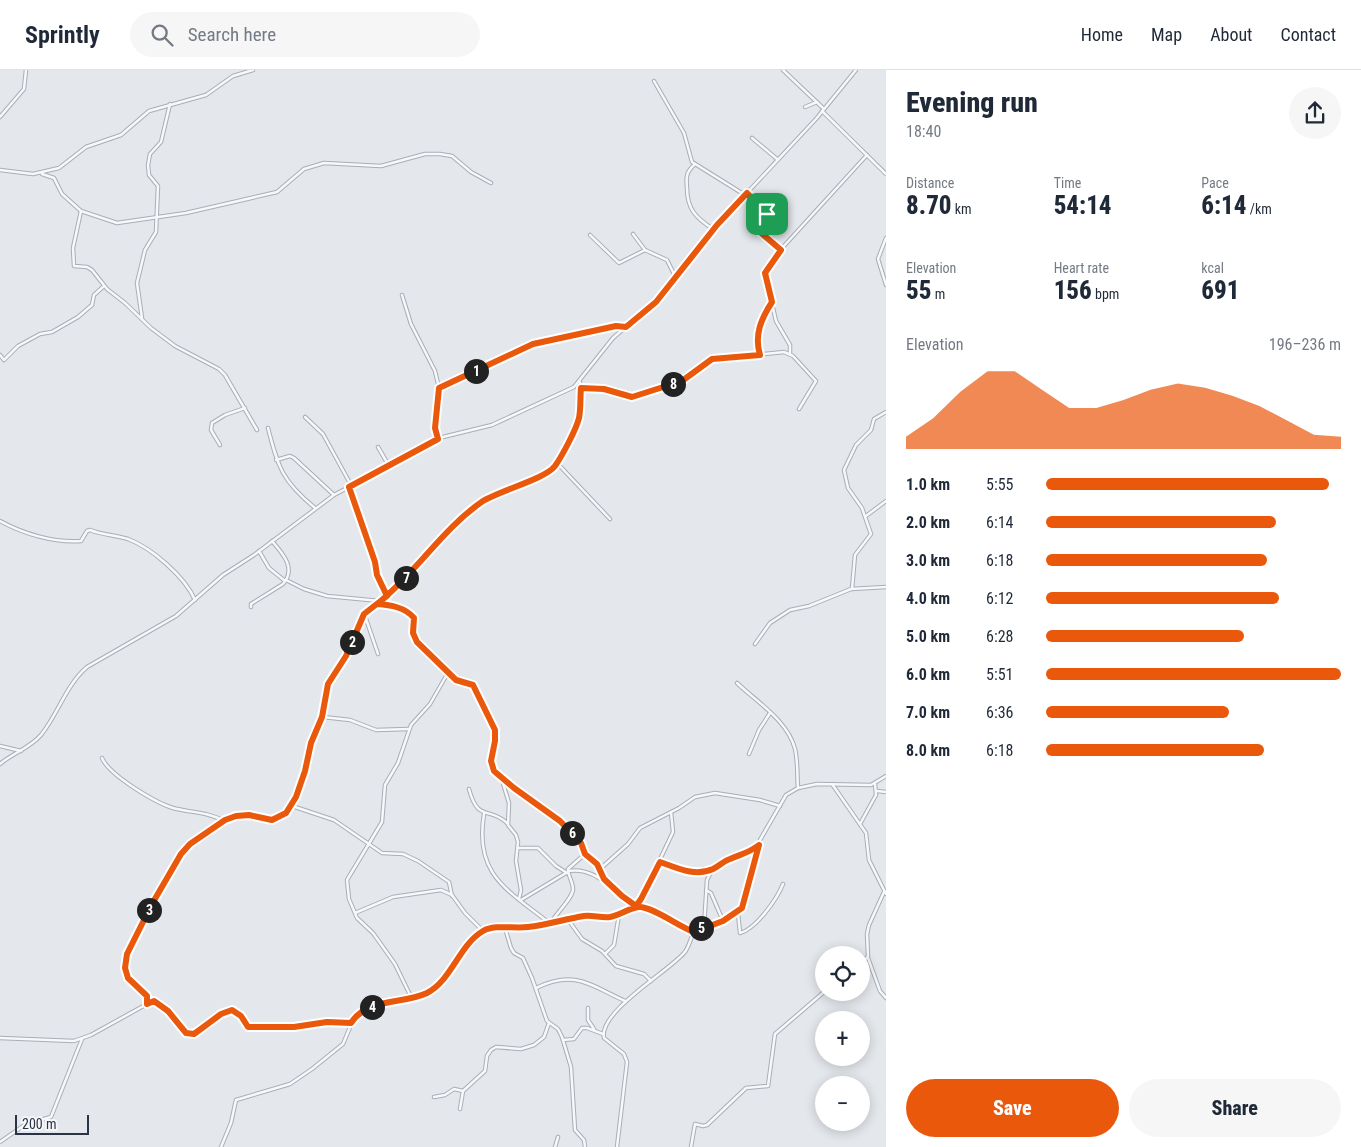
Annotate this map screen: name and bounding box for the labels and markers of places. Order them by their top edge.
pin [746,193,788,235]
pin: 1 [464,358,488,384]
pin: 8 [660,372,686,396]
pin: 7 [394,566,418,590]
pin: 2 [340,630,364,654]
pin: 6 [560,820,584,846]
pin: 3 [136,898,162,922]
pin: 5 [688,916,714,940]
pin: 4 [360,994,384,1020]

